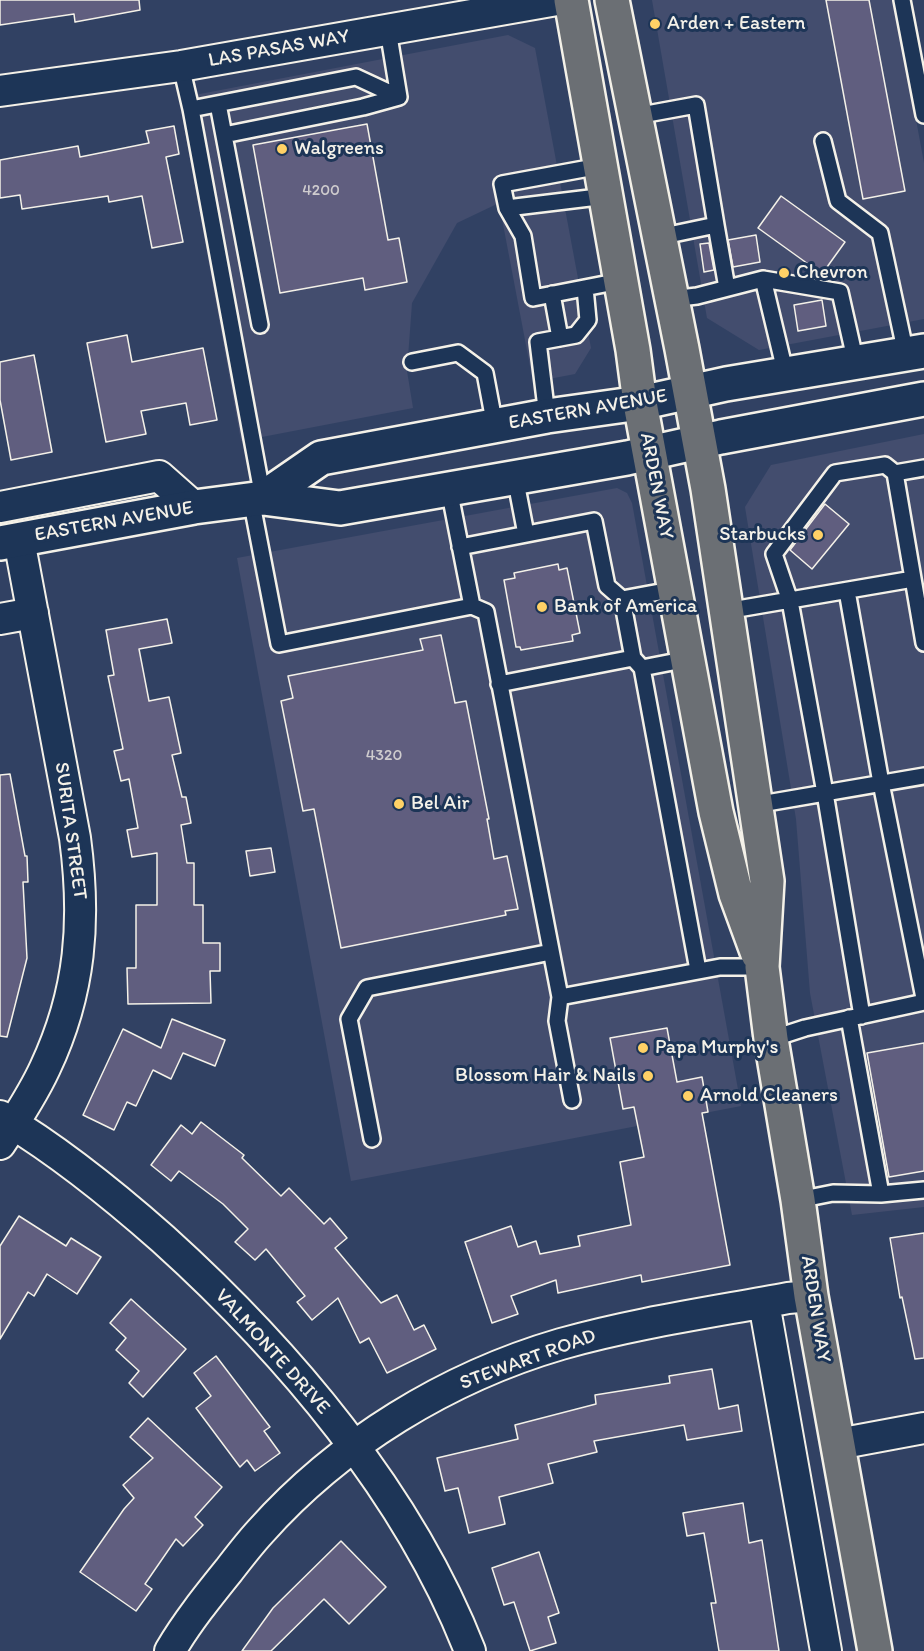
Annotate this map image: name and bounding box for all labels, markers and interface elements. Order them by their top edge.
place label: Arden + Eastern [667,12,806,36]
marker: Arden + Eastern [648,17,662,31]
street label: LAS PASAS WAY [206,25,352,73]
place label: Walgreens [294,137,384,161]
marker: Walgreens [275,142,289,156]
house number: 4200 [302,181,340,201]
place label: Chevron [796,261,868,285]
marker: Chevron [777,266,791,280]
street label: EASTERN AVENUE [507,384,669,436]
street label: ARDEN WAY [634,431,678,541]
street label: EASTERN AVENUE [33,496,195,548]
place label: Starbucks [719,523,806,547]
marker: Starbucks [811,528,825,542]
place label: Bank of America [554,595,697,619]
marker: Bank of America [535,600,549,614]
house number: 4320 [366,746,402,766]
street label: SURITA STREET [48,761,92,901]
place label: Bel Air [411,792,469,816]
marker: Bel Air [392,797,406,811]
place label: Papa Murphy's [655,1036,778,1060]
marker: Papa Murphy's [636,1041,650,1055]
place label: Blossom Hair & Nails [455,1064,636,1088]
marker: Blossom Hair & Nails [641,1069,655,1083]
place label: Arnold Cleaners [700,1084,838,1108]
marker: Arnold Cleaners [681,1089,695,1103]
street label: ARDEN WAY [795,1254,835,1364]
street label: VALMONTE DRIVE [209,1284,335,1420]
street label: STEWART ROAD [457,1324,599,1396]

